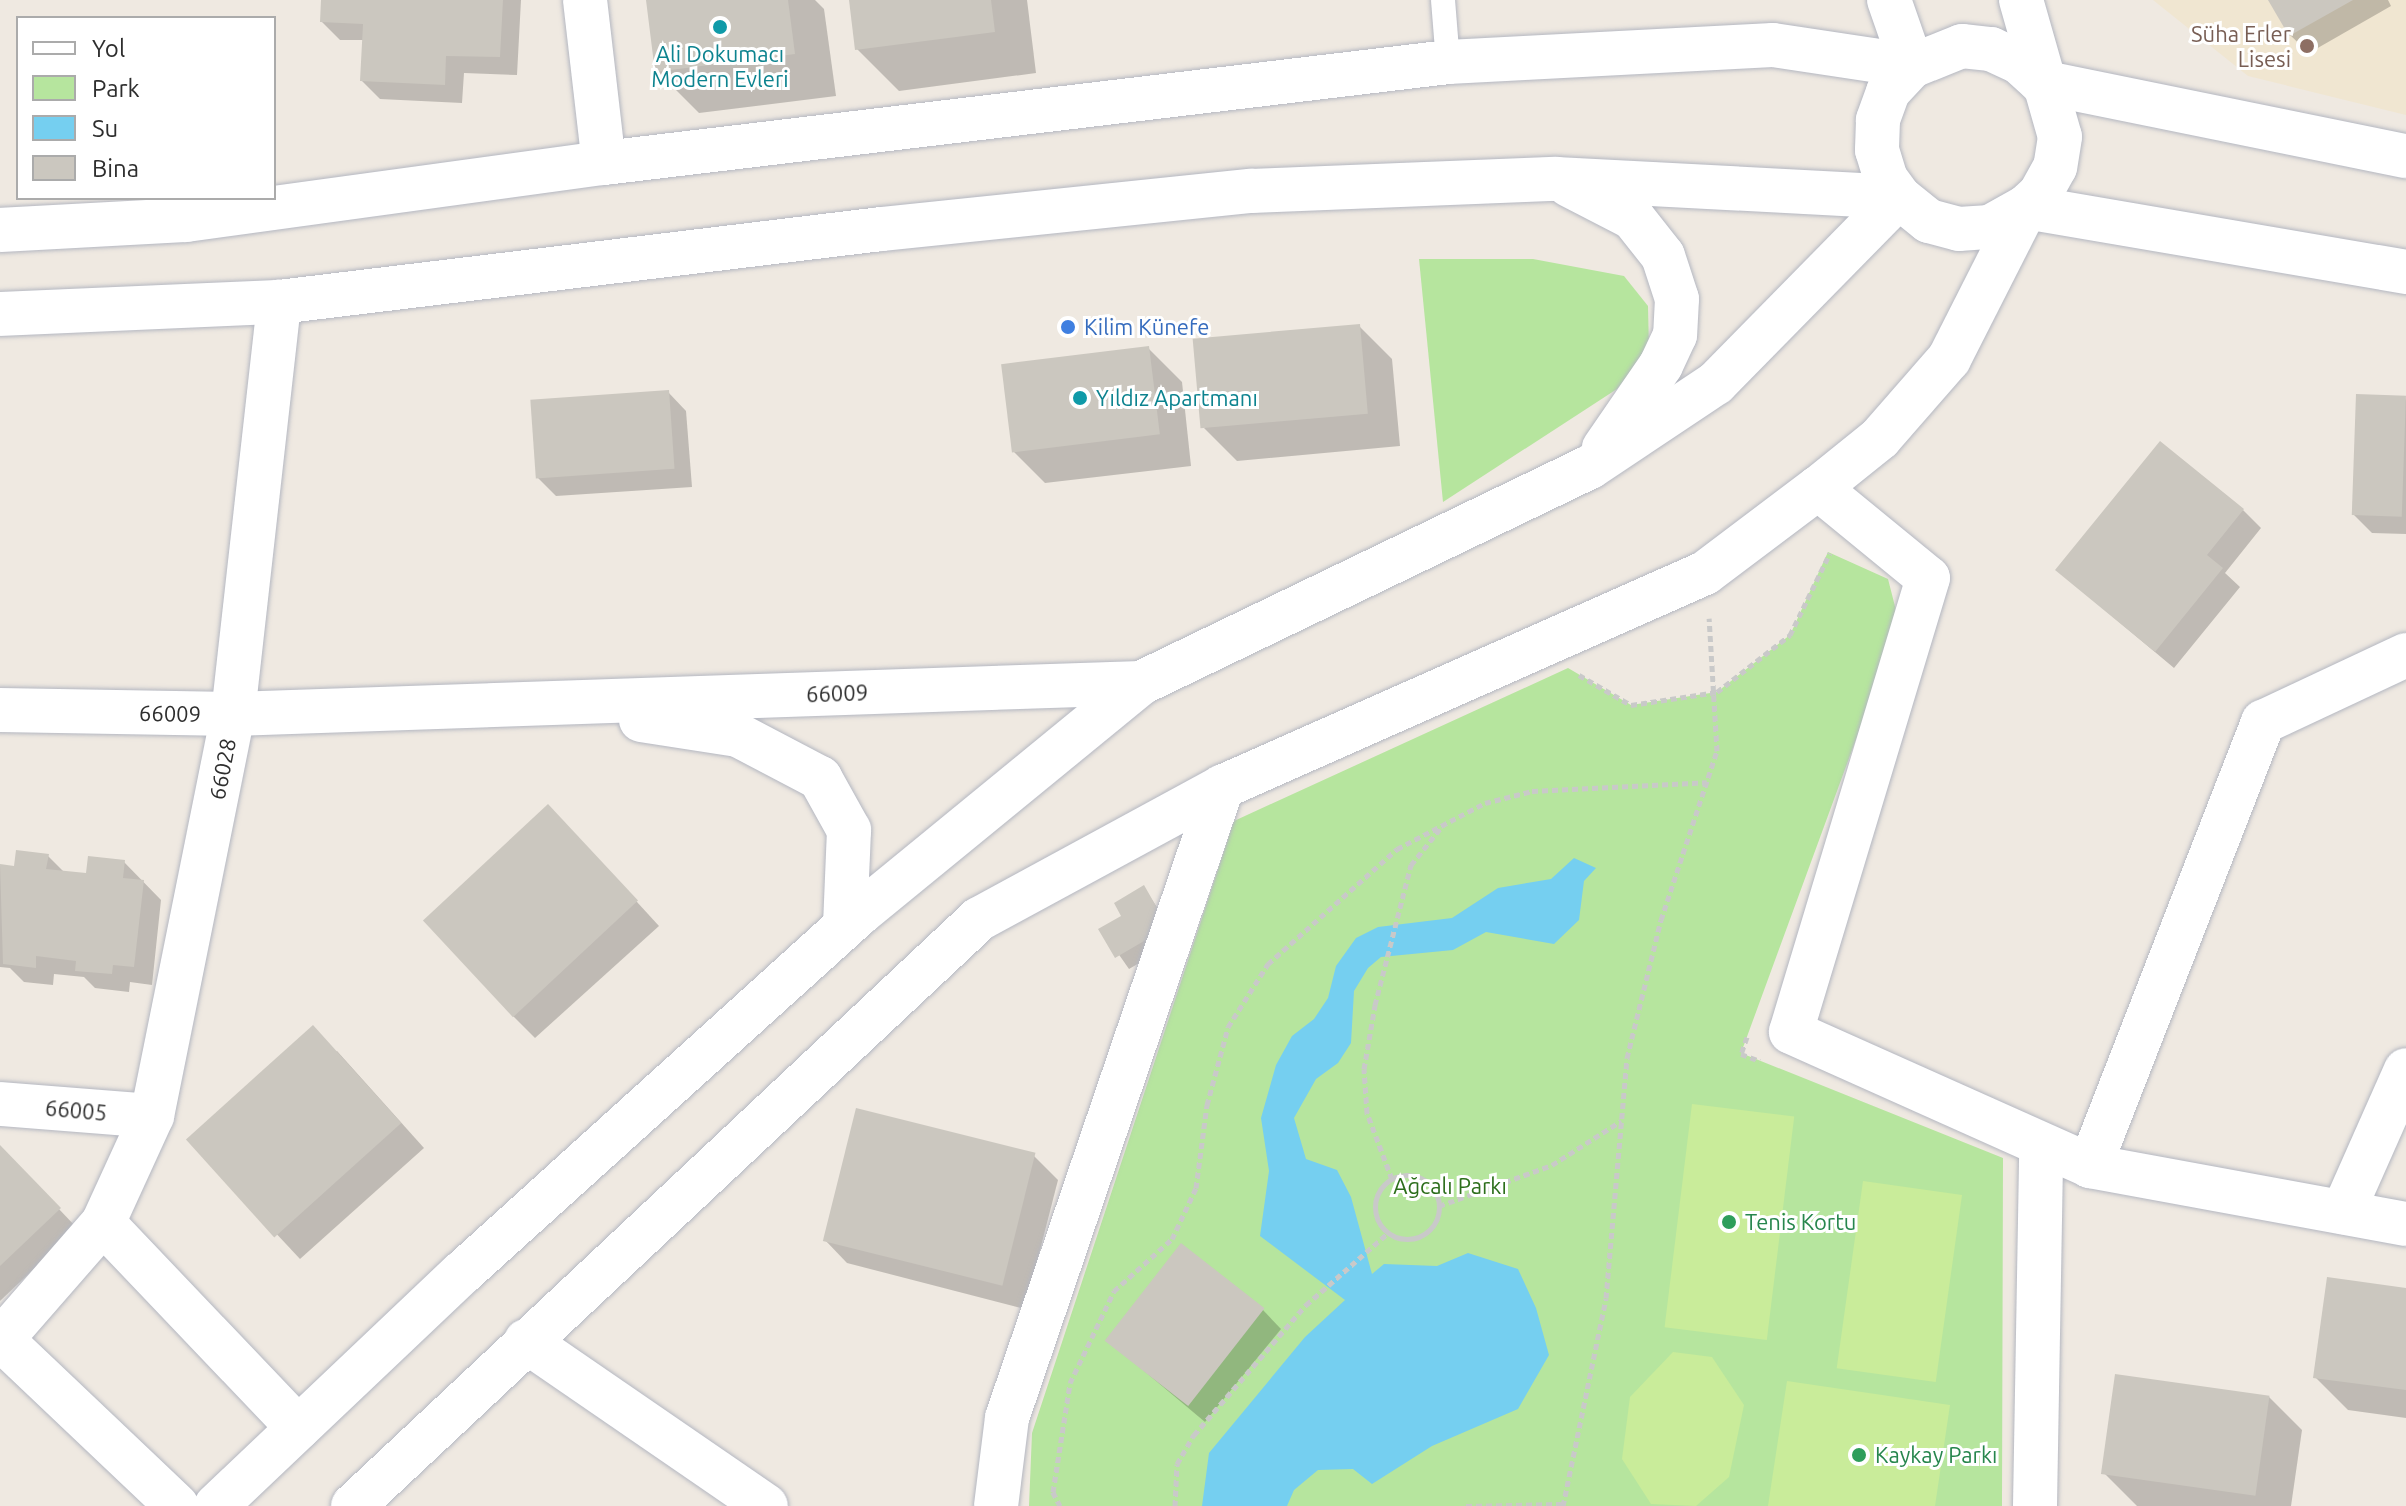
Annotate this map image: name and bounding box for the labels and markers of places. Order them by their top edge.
marker: Ali Dokumacı Modern Evleri [711,18,729,36]
place label: Süha Erler Lisesi [2191,20,2291,72]
marker: Süha Erler Lisesi [2298,37,2316,55]
place label: Ali Dokumacı Modern Evleri [651,40,789,92]
place label: Kilim Künefe [1084,314,1209,340]
marker: Kilim Künefe [1059,318,1077,336]
place label: Yıldız Apartmanı [1096,385,1258,411]
marker: Yıldız Apartmanı [1071,389,1089,407]
place label: Tenis Kortu [1745,1209,1856,1235]
marker: Tenis Kortu [1720,1213,1738,1231]
place label: Kaykay Parkı [1875,1442,1997,1468]
marker: Kaykay Parkı [1850,1446,1868,1464]

